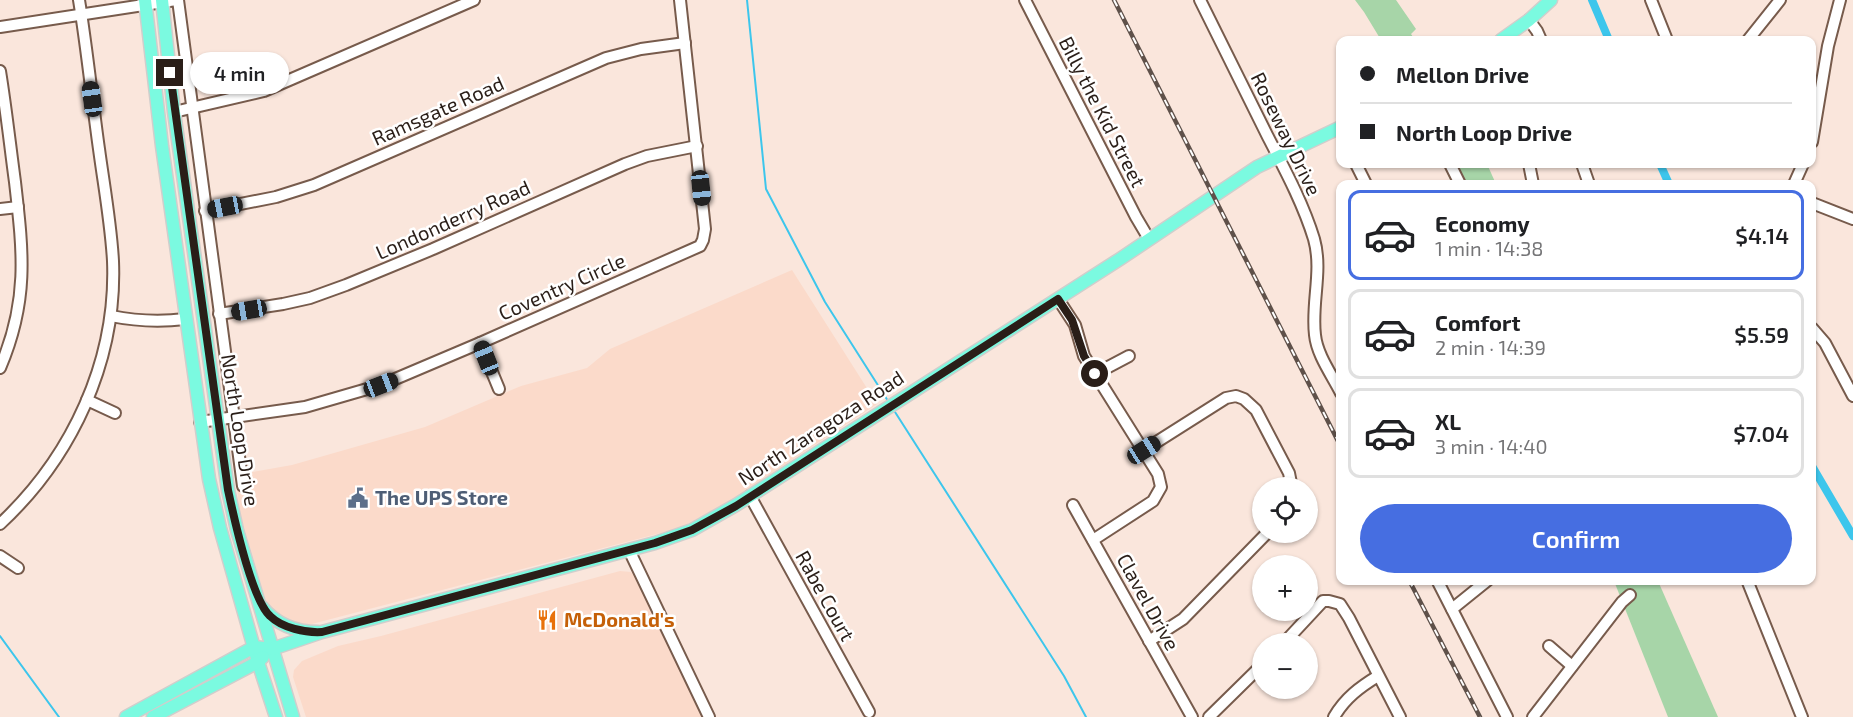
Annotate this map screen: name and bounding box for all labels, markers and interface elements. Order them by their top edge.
street label: Billy the Kid Street [1055,32,1151,191]
callout: 4 min [191,52,290,94]
route end [156,59,183,86]
text: 4 min [214,61,265,85]
text: Mellon Drive [1396,61,1529,87]
street label: Roseway Drive [1247,68,1327,199]
street label: Ramsgate Road [368,70,507,150]
car [81,80,103,118]
text: North Loop Drive [1396,119,1572,145]
car [690,169,712,207]
street label: Londonderry Road [372,174,534,264]
car [206,195,244,219]
icon: car [1363,208,1417,262]
text: Economy [1435,210,1530,236]
text: $4.14 [1735,222,1789,248]
text: 1 min · 14:38 [1435,236,1543,260]
street label: Coventry Circle [494,247,629,325]
car [230,298,268,322]
icon: car [1363,307,1417,361]
text: Comfort [1435,309,1520,335]
text: $5.59 [1734,321,1789,347]
text: 2 min · 14:39 [1435,335,1546,359]
car [471,338,501,378]
street label: North Loop Drive [217,352,265,508]
route start [1081,360,1108,387]
street label: North Zaragoza Road [733,365,908,490]
car [361,370,401,400]
icon: car [1363,406,1417,460]
text: XL [1435,408,1461,434]
text: $7.04 [1733,420,1789,446]
car [1124,433,1164,467]
text: 3 min · 14:40 [1435,434,1548,458]
map controls [1252,477,1318,699]
button: locate [1252,477,1318,543]
place label: The UPS Store [375,485,508,509]
public building icon: The UPS Store [346,486,370,510]
button: Confirm [1360,504,1792,573]
street label: Rabe Court [791,546,861,645]
street label: Clavel Drive [1112,549,1185,654]
button: + [1252,555,1318,621]
place label: McDonald's [564,607,675,631]
restaurant icon: McDonald's [535,608,559,632]
button: − [1252,633,1318,699]

